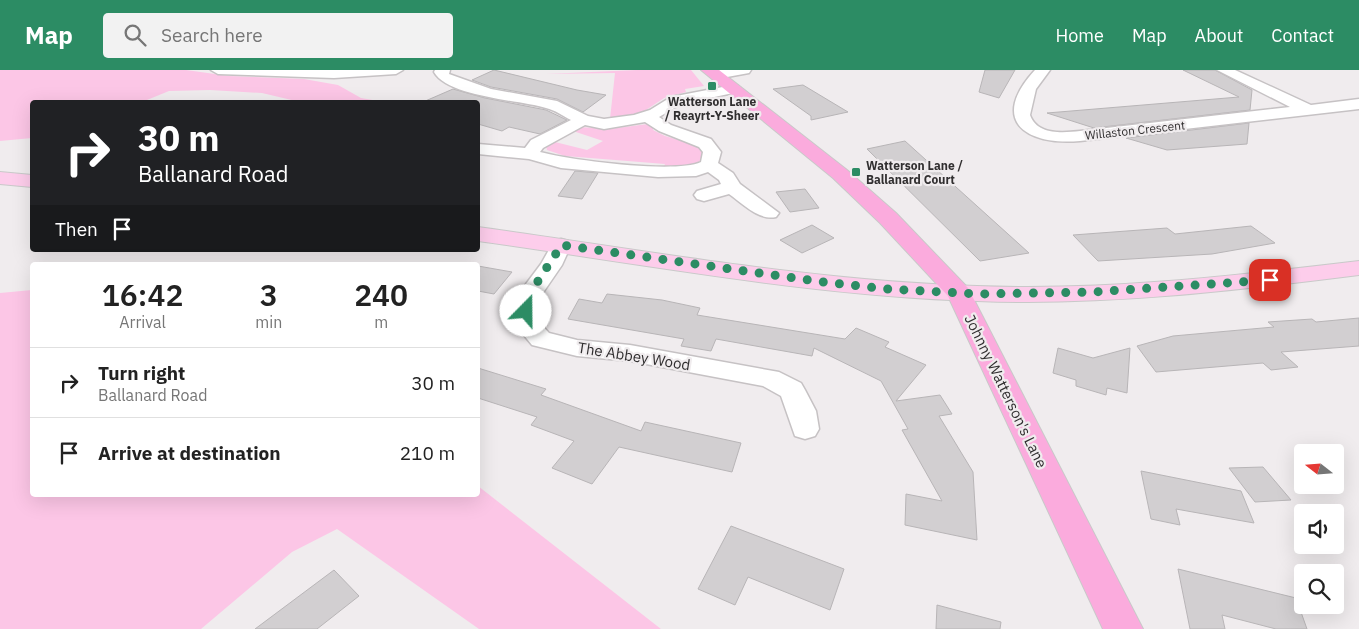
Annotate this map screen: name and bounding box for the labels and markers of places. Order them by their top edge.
marker: Watterson Lane / Reayrt-Y-Sheer [706,80,718,92]
place label: Watterson Lane / Reayrt-Y-Sheer [665,94,759,123]
place label: Watterson Lane / Ballanard Court [866,158,964,187]
marker: Watterson Lane / Ballanard Court [850,166,862,178]
pin [1249,259,1291,301]

